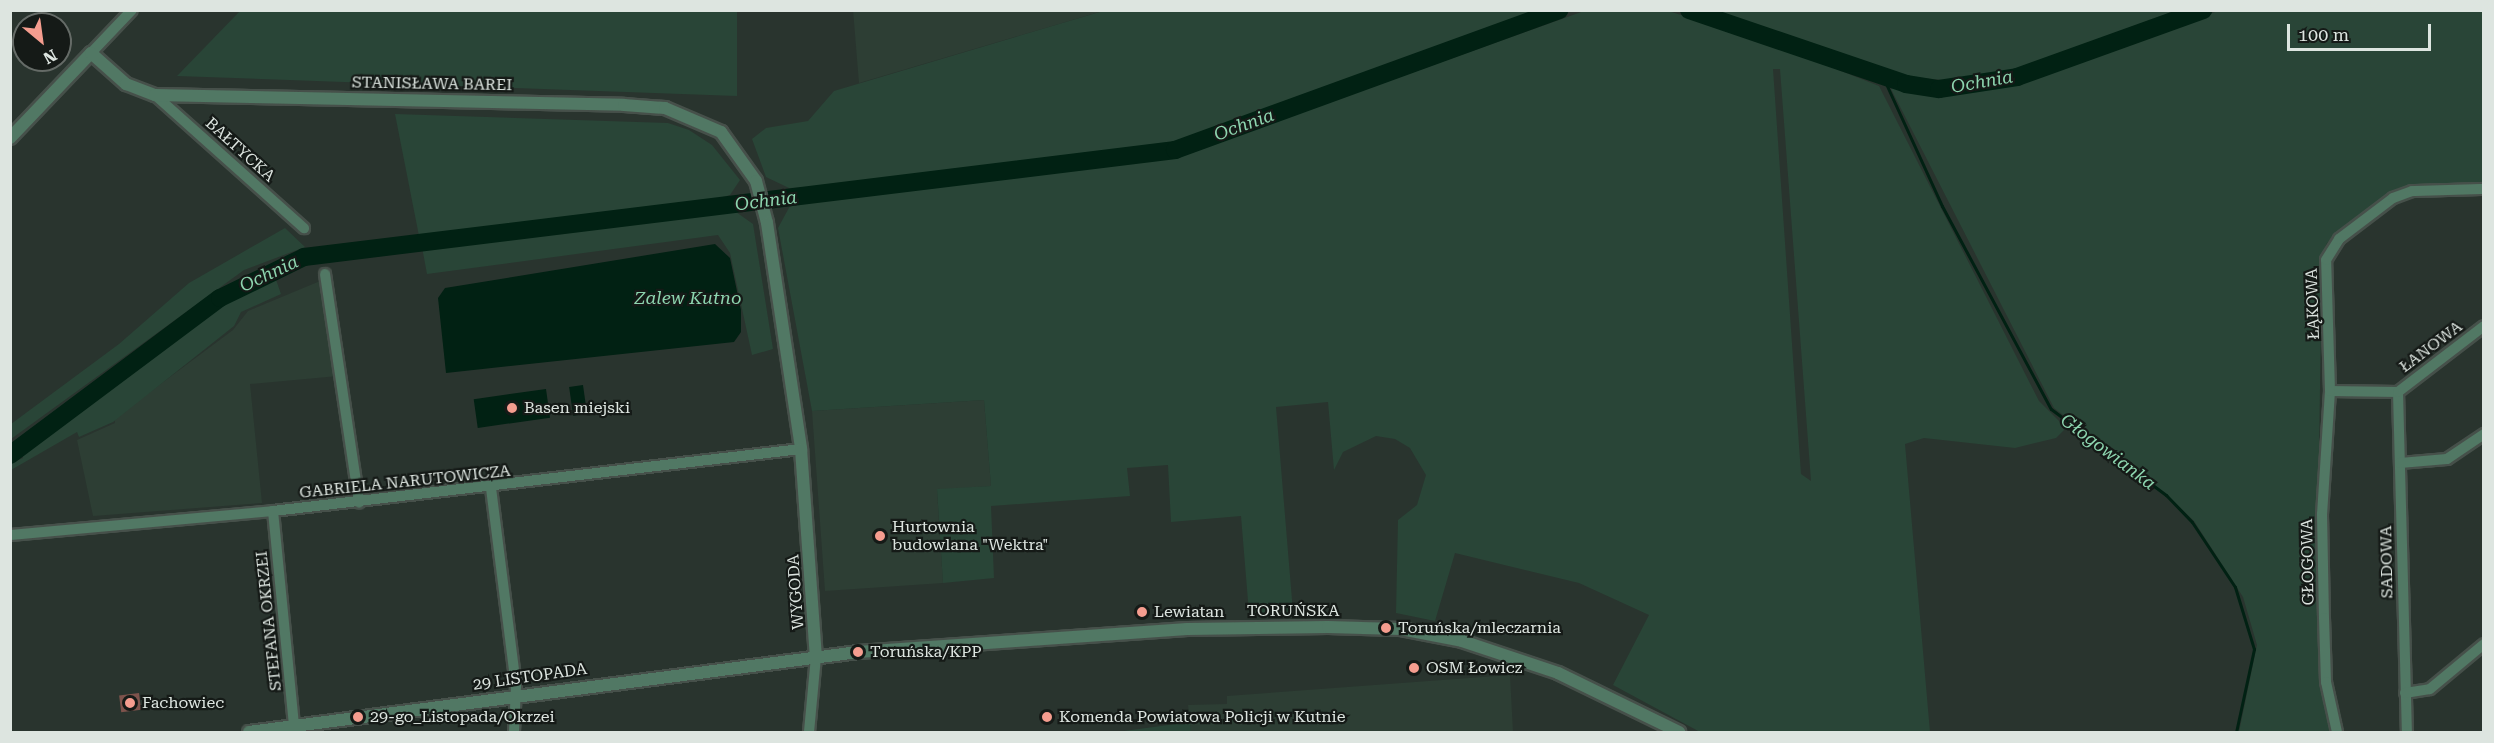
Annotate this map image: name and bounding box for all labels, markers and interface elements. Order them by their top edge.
north arrow [12,12,72,72]
scale bar [2290,12,2434,50]
text: 100 m [2298,24,2349,45]
text: N [40,45,60,68]
water label: Ochnia [1950,66,2014,98]
street label: STANISŁAWA BAREI [352,73,512,95]
water label: Ochnia [1211,104,1277,146]
street label: BAŁTYCKA [201,114,279,186]
water label: Ochnia [734,186,798,216]
water label: Ochnia [236,251,302,297]
street label: ŁĄKOWA [2302,268,2324,340]
water label: Zalew Kutno [635,287,741,309]
street label: ŁANOWA [2396,317,2466,377]
place label: Basen miejski [524,398,630,418]
marker: Basen miejski [505,401,519,415]
water label: Głogowianka [2056,409,2160,495]
street label: GABRIELA NARUTOWICZA [298,461,512,503]
place label: Hurtownia budowlana "Wektra" [892,517,1048,555]
street label: GŁOGOWA [2298,518,2318,606]
street label: SADOWA [2377,525,2397,599]
marker: Hurtownia budowlana "Wektra" [873,529,887,543]
street label: STEFANA OKRZEI [252,550,286,692]
street label: WYGODA [784,554,808,630]
street label: TORUŃSKA [1247,601,1339,621]
place label: Lewiatan [1154,602,1224,622]
marker: Lewiatan [1135,605,1149,619]
place label: Toruńska/mleczarnia [1398,618,1561,638]
marker: Toruńska/mleczarnia [1379,621,1393,635]
place label: Toruńska/KPP [870,642,982,662]
marker: Toruńska/KPP [851,645,865,659]
place label: OSM Łowicz [1426,658,1522,678]
street label: 29 LISTOPADA [472,660,588,694]
marker: OSM Łowicz [1407,661,1421,675]
place label: Fachowiec [142,693,224,713]
marker: Fachowiec [123,696,137,710]
place label: 29-go_Listopada/Okrzei [370,707,555,727]
place label: Komenda Powiatowa Policji w Kutnie [1059,707,1345,727]
marker: 29-go_Listopada/Okrzei [351,710,365,724]
marker: Komenda Powiatowa Policji w Kutnie [1040,710,1054,724]

